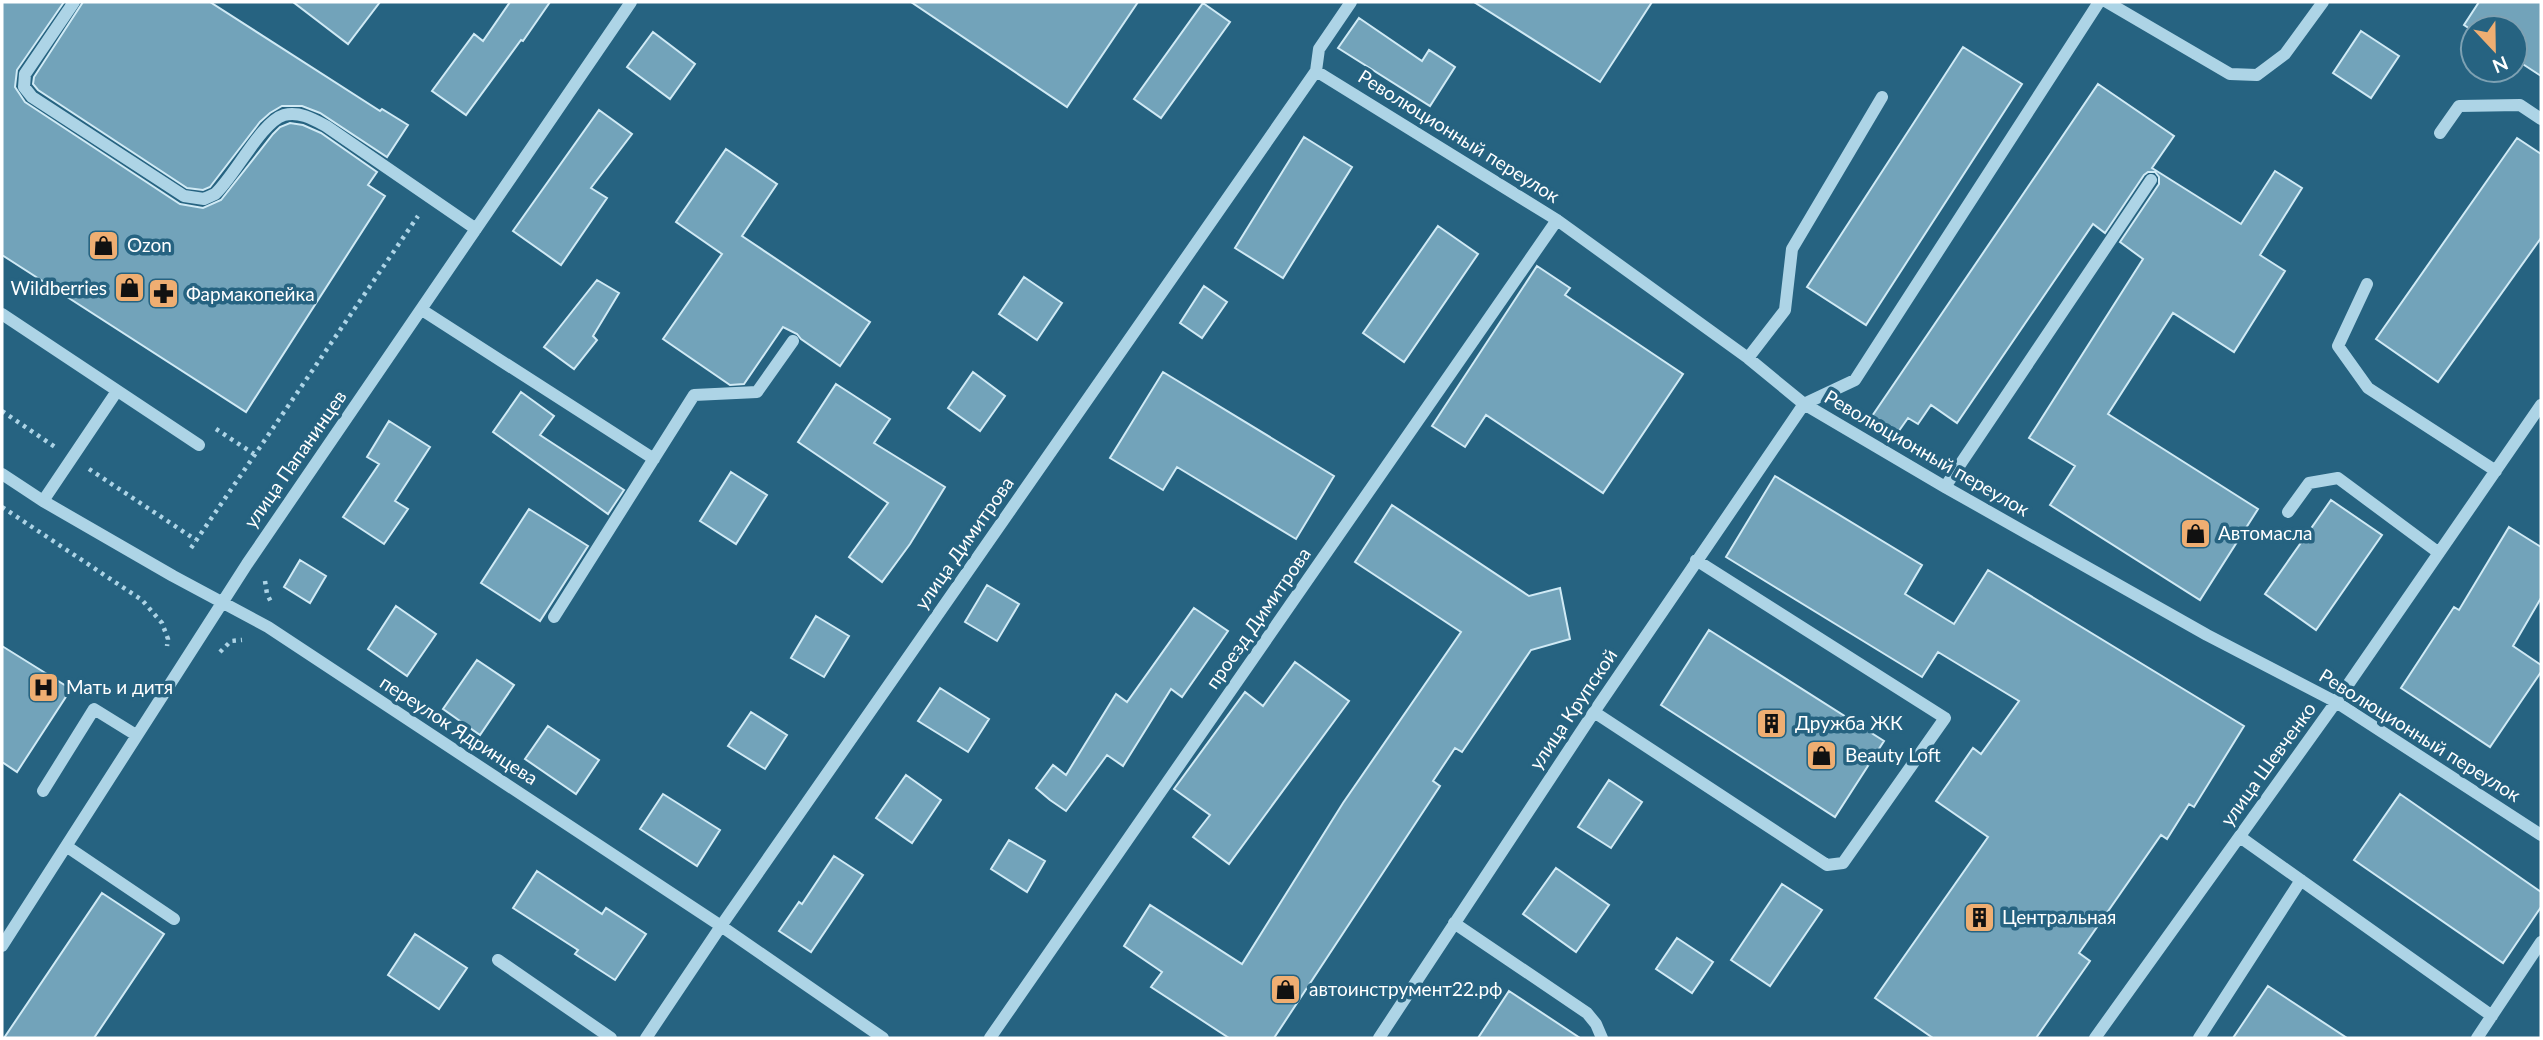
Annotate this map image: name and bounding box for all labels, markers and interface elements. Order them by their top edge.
north arrow [2459,14,2529,84]
text: N [2489,52,2512,79]
street label: Революционный переулок [1354,64,1564,207]
shop icon: Ozon [87,228,121,262]
place label: Ozon [127,233,172,256]
shop icon: Wildberries [113,271,147,305]
place label: Wildberries [10,276,107,299]
pharmacy icon: Фармакопейка [146,277,180,311]
place label: Фармакопейка [186,282,315,305]
street label: Революционный переулок [1821,384,2034,521]
street label: улица Папанинцев [238,385,351,532]
street label: улица Димитрова [909,472,1018,613]
shop icon: Автомасла [2178,516,2212,550]
place label: Автомасла [2218,521,2313,544]
street label: проезд Димитрова [1200,543,1315,693]
street label: улица Крупской [1524,644,1621,773]
street label: Революционный переулок [2315,663,2525,806]
hospital icon: Мать и дитя [26,670,60,704]
street label: переулок Ядринцева [376,670,542,789]
place label: Мать и дитя [66,675,173,698]
street label: улица Шевченко [2215,697,2320,830]
building icon: Дружба ЖК [1755,706,1789,740]
place label: Дружба ЖК [1795,711,1903,734]
shop icon: Beauty Loft [1805,738,1839,772]
place label: Beauty Loft [1845,743,1941,766]
building icon: Центральная [1962,900,1996,934]
place label: Центральная [2002,905,2116,928]
shop icon: автоинструмент22.рф [1269,972,1303,1006]
place label: автоинструмент22.рф [1309,977,1503,1000]

